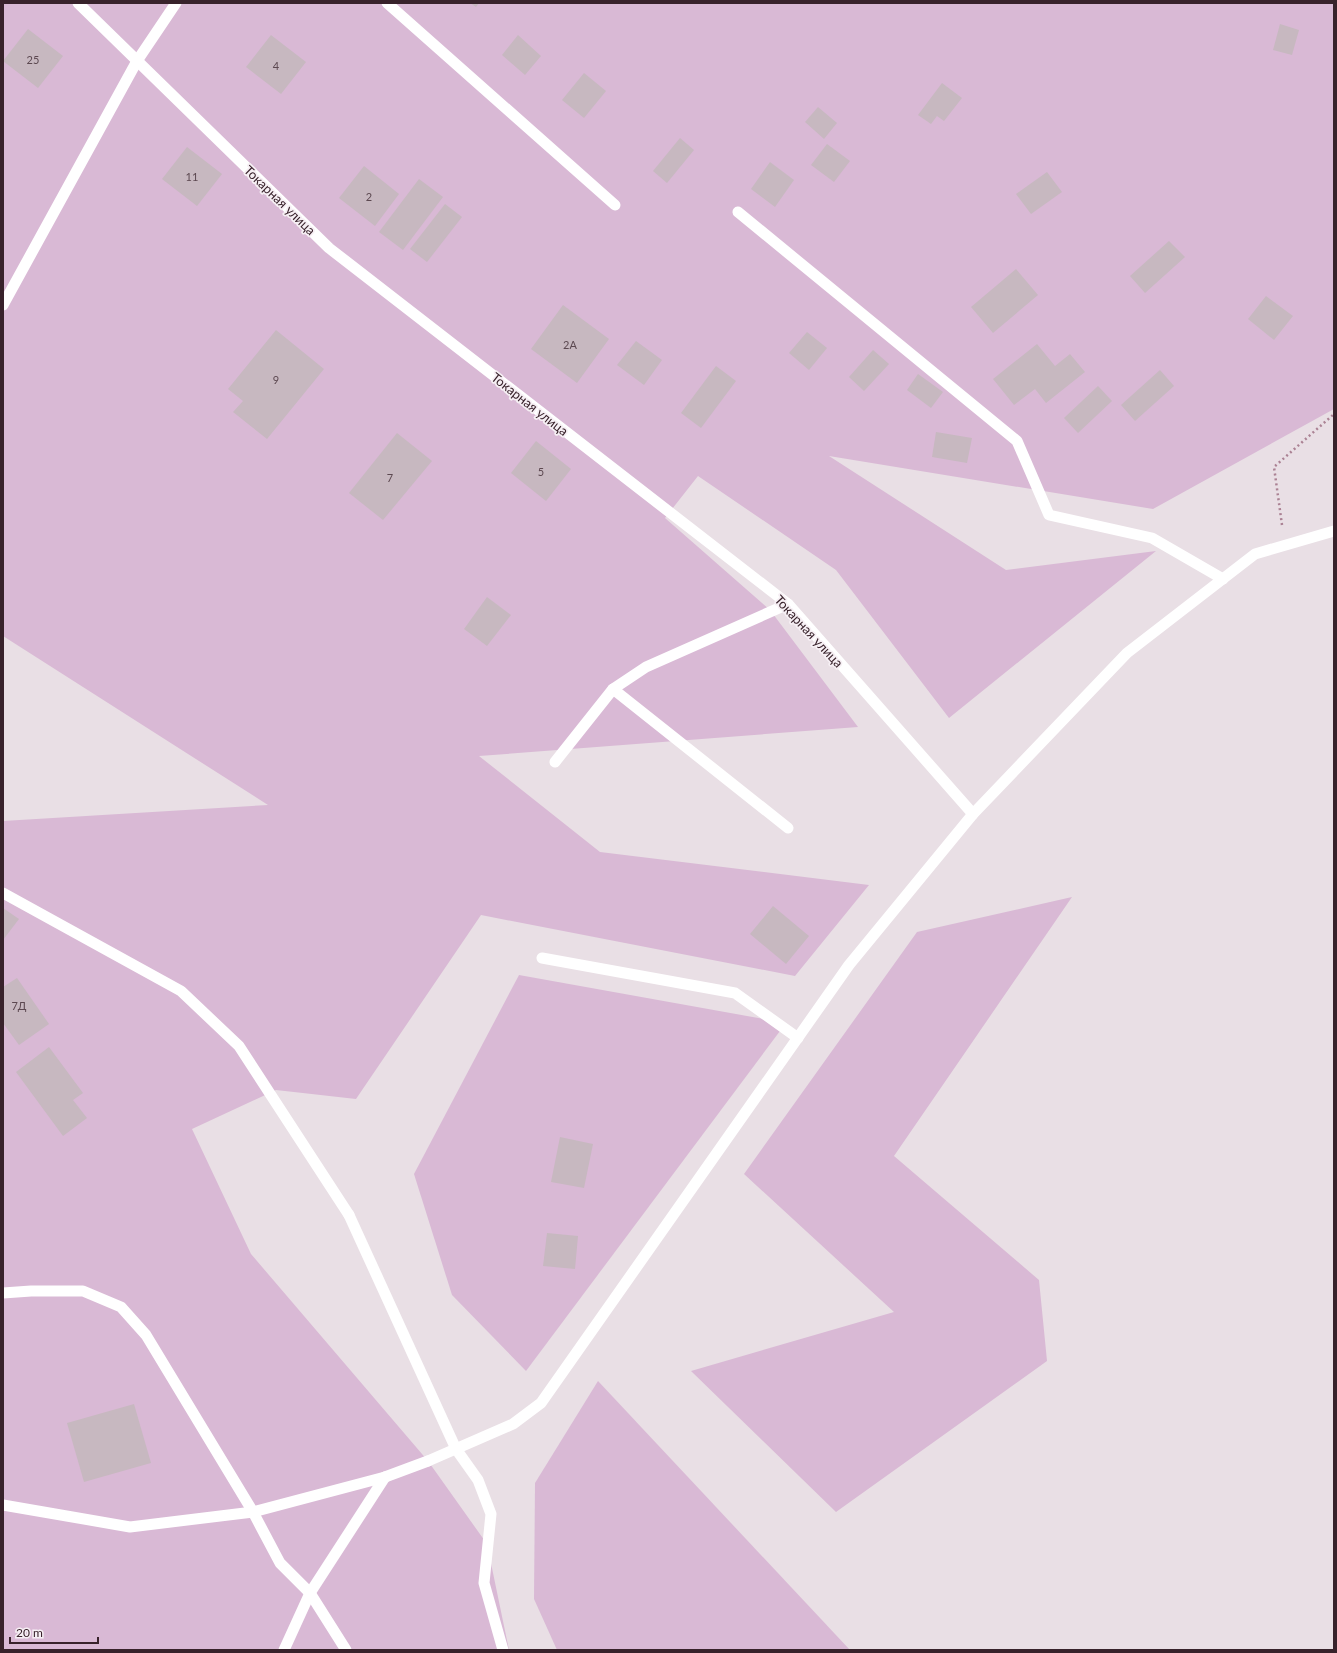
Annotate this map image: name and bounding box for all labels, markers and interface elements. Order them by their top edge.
house number: 25 [27,53,39,66]
house number: 4 [273,59,280,72]
street label: Токарная улица [241,162,319,238]
house number: 11 [186,170,198,183]
house number: 2 [366,190,372,203]
house number: 2А [563,338,577,351]
street label: Токарная улица [488,369,572,439]
house number: 9 [273,373,279,386]
house number: 5 [538,465,544,478]
house number: 7 [387,471,393,484]
street label: Токарная улица [771,592,847,670]
house number: 7Д [11,999,27,1012]
scale bar [10,1619,98,1645]
text: 20 m [16,1625,43,1640]

